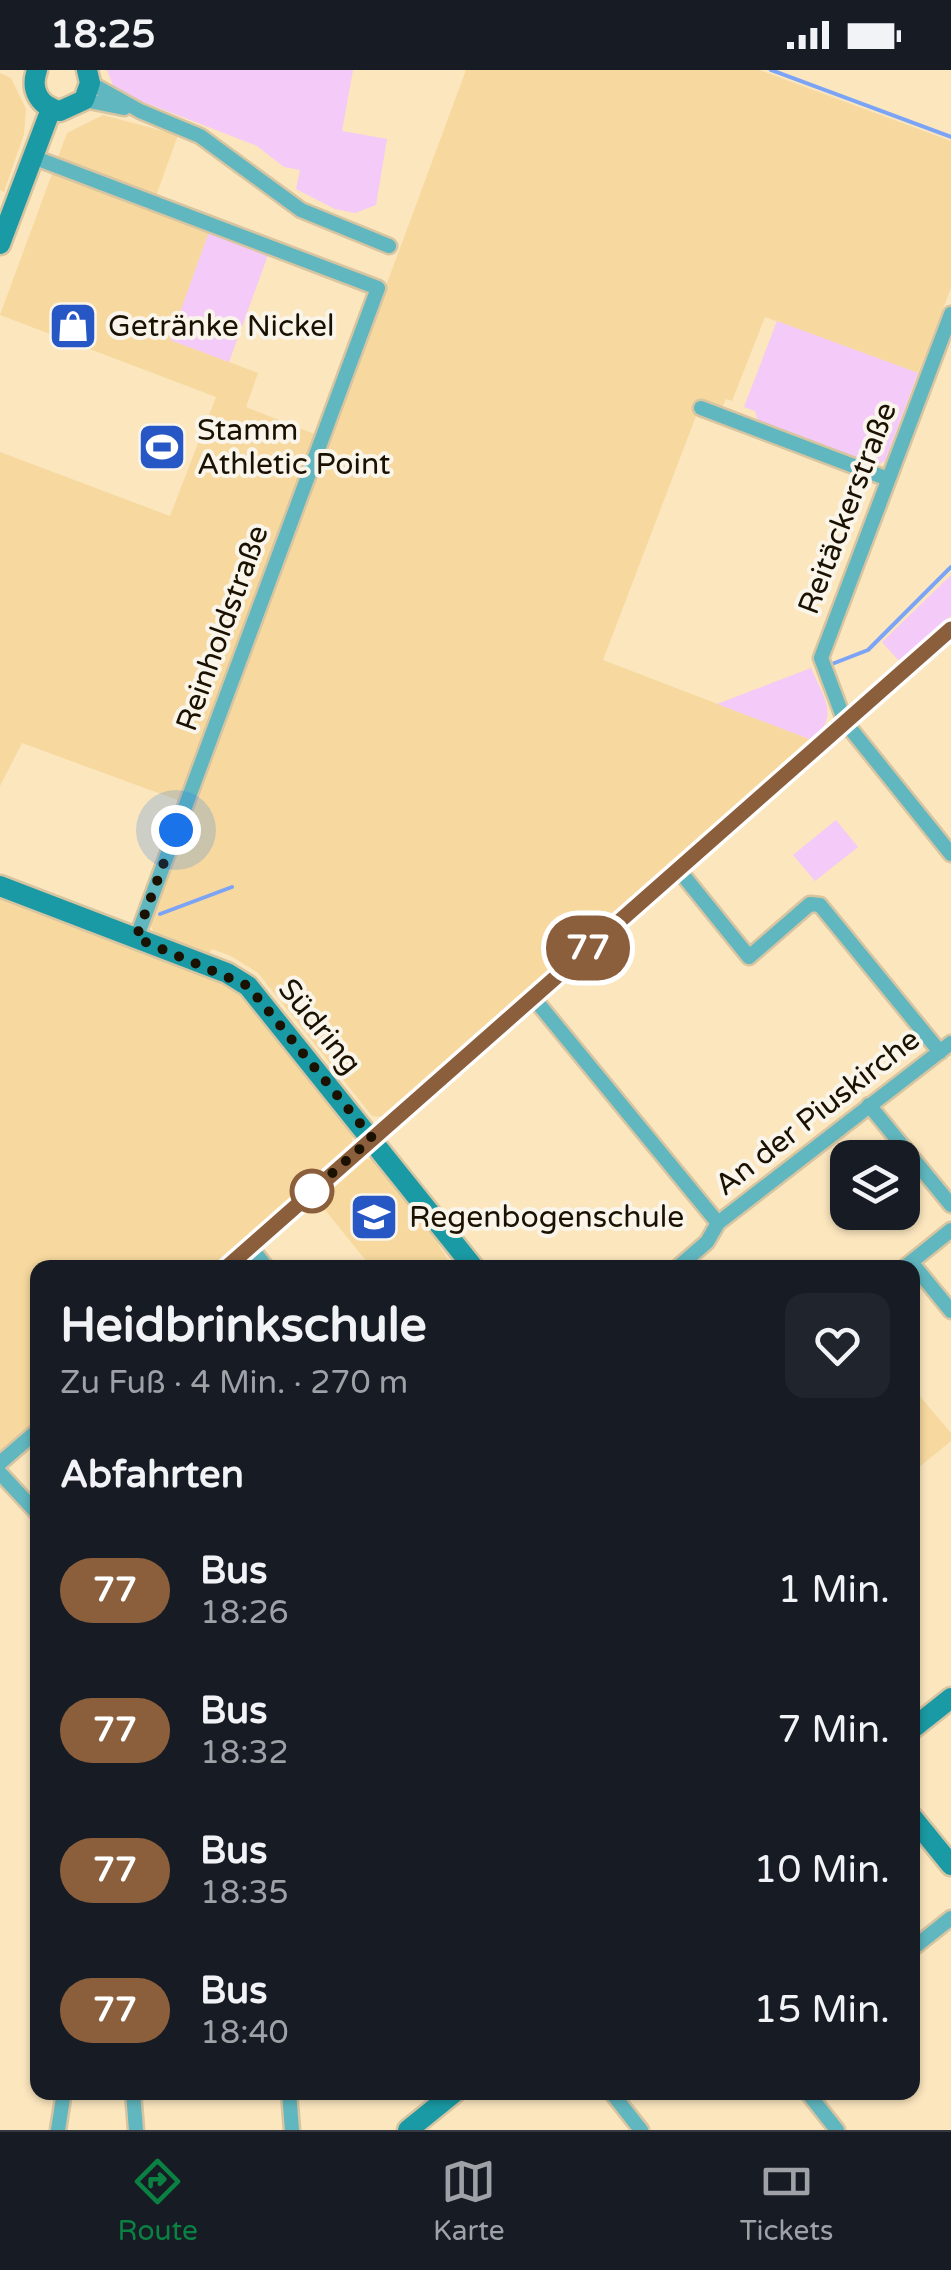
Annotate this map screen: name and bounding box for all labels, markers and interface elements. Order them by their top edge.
text: 18:25 [50,12,155,58]
shop icon: Getränke Nickel [47,300,99,352]
place label: Getränke Nickel [108,308,334,345]
street label: Reitäckerstraße [790,397,905,619]
place label: Stamm Athletic Point [197,412,390,483]
sports icon: Stamm Athletic Point [136,421,188,473]
street label: Reinholdstraße [168,520,277,736]
your location [151,805,201,855]
line badge: 77 [543,916,633,980]
text: 77 [566,927,610,969]
street label: Südring [270,971,369,1081]
street label: An der Piuskirche [708,1021,927,1204]
map controls [830,1140,920,1230]
button: layers [830,1140,920,1230]
unlabelled marker [291,1170,333,1212]
school or university icon: Regenbogenschule [348,1191,400,1243]
place label: Regenbogenschule [409,1199,684,1236]
button: heart [785,1293,890,1398]
text: Heidbrinkschule [60,1297,427,1355]
text: Zu Fuß · 4 Min. · 270 m [60,1364,408,1402]
text: Abfahrten [60,1452,244,1498]
text: Bus [200,1548,267,1594]
text: 1 Min. [777,1567,890,1613]
text: 77 [93,1569,137,1611]
text: 18:26 [200,1594,289,1632]
text: Bus [200,1688,267,1734]
text: 7 Min. [777,1707,890,1753]
text: 77 [93,1709,137,1751]
text: 18:32 [200,1734,289,1772]
text: Bus [200,1828,267,1874]
text: 10 Min. [754,1847,890,1893]
text: 77 [93,1849,137,1891]
text: 18:35 [200,1874,289,1912]
text: Bus [200,1968,267,2014]
text: 15 Min. [754,1987,890,2033]
text: 77 [93,1989,137,2031]
text: 18:40 [200,2014,289,2052]
tab: Route [118,2154,198,2248]
tab: Karte [433,2154,505,2248]
tab: Tickets [740,2154,833,2248]

